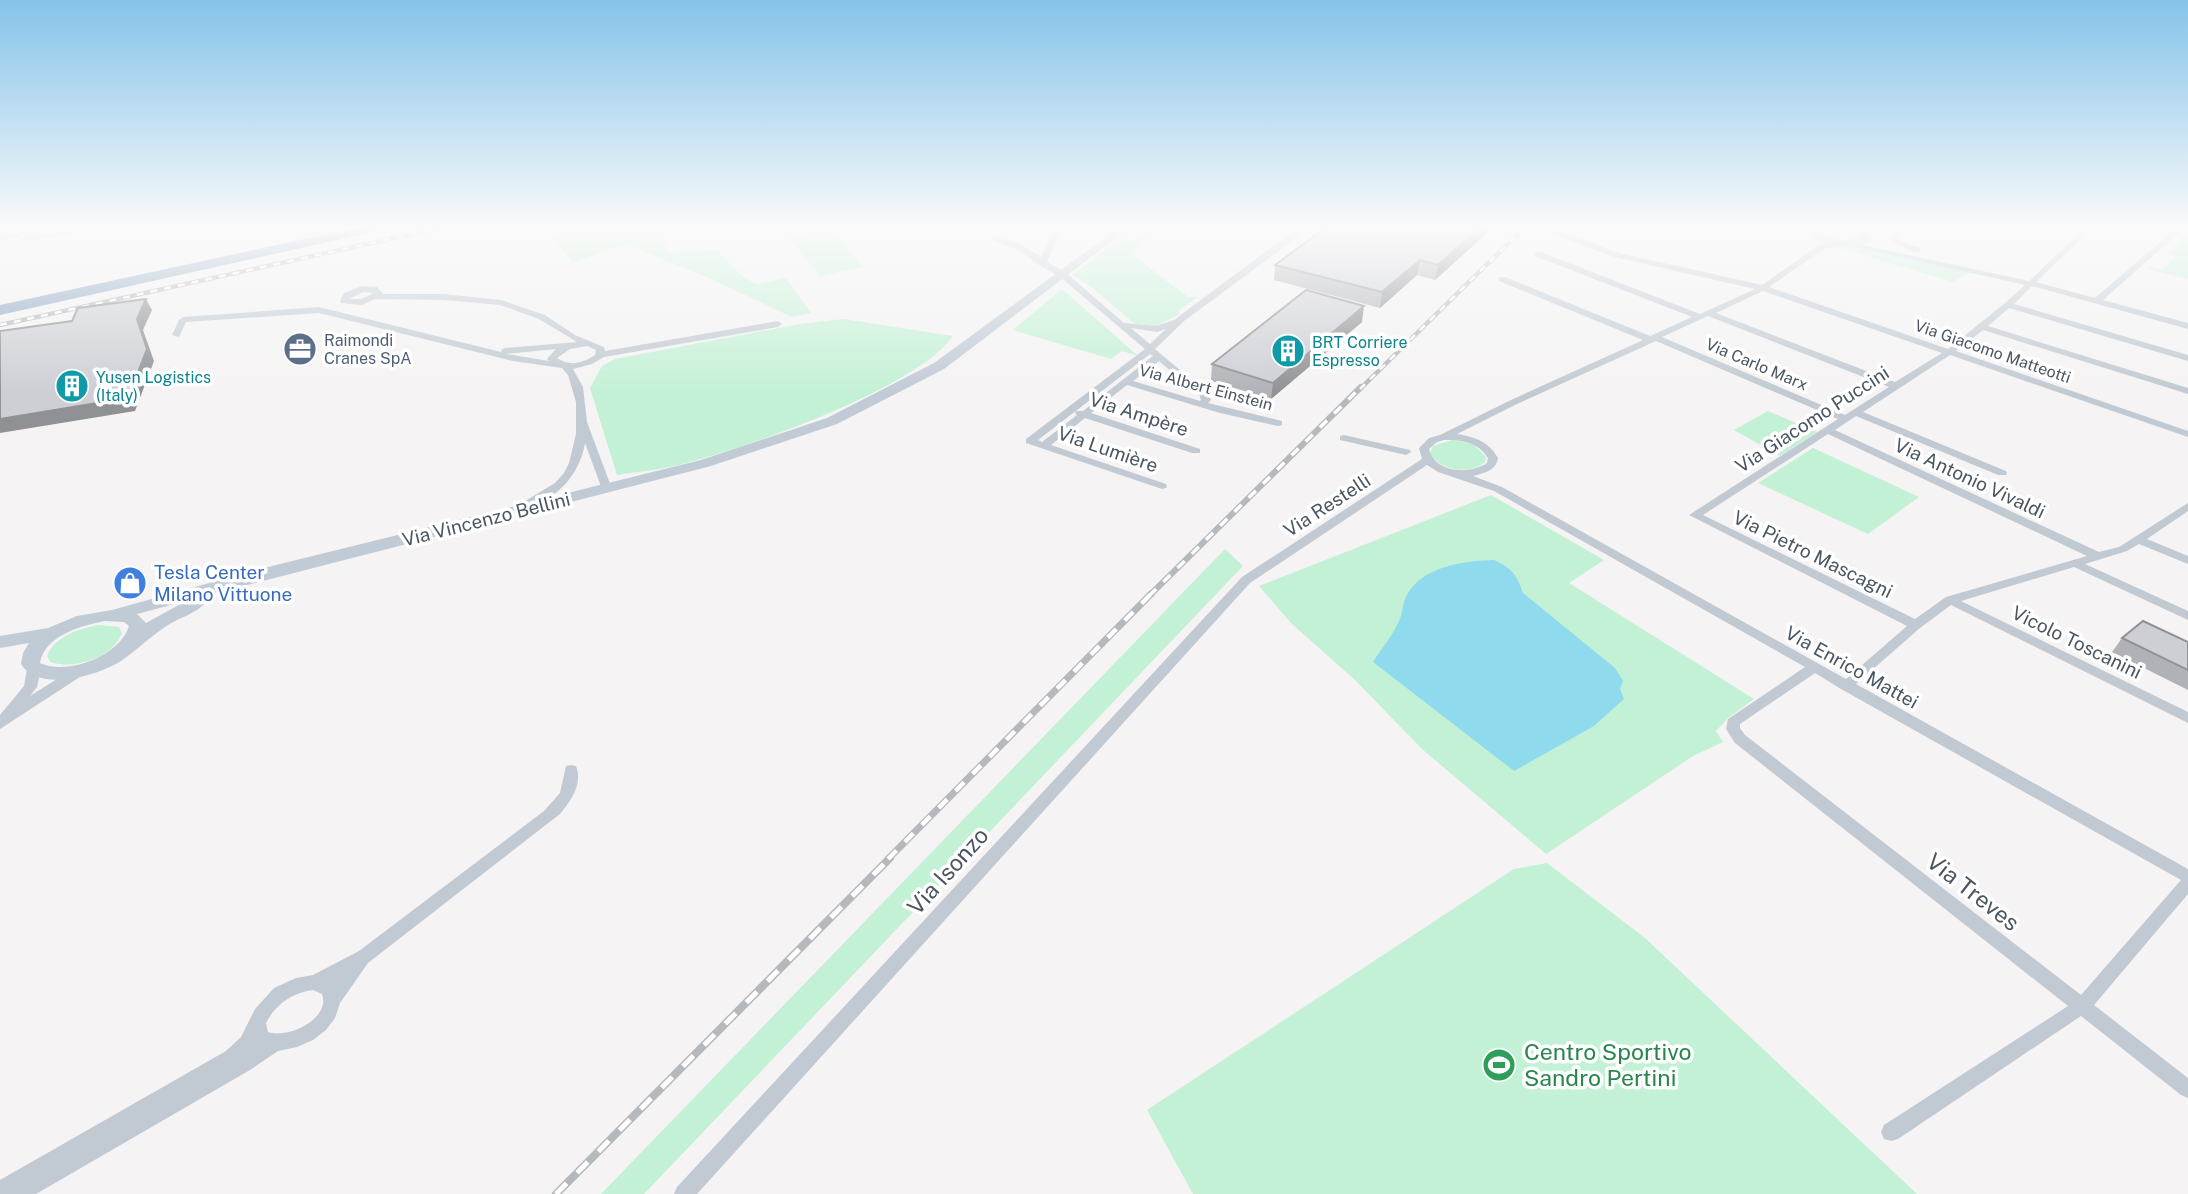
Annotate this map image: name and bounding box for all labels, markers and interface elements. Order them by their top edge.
street label: Via Giacomo Matteotti [1912,316,2073,387]
office icon: Raimondi Cranes SpA [281,330,319,368]
place label: Raimondi Cranes SpA [324,331,412,368]
building icon: BRT Corriere Espresso [1269,332,1307,370]
place label: BRT Corriere Espresso [1312,333,1408,370]
street label: Via Carlo Marx [1703,334,1811,395]
street label: Via Albert Einstein [1137,361,1275,414]
street label: Via Giacomo Puccini [1731,361,1893,477]
building icon: Yusen Logistics (Italy) [53,367,91,405]
place label: Yusen Logistics (Italy) [96,368,211,405]
street label: Via Ampère [1087,388,1191,440]
street label: Via Lumière [1055,422,1161,476]
street label: Via Antonio Vivaldi [1891,433,2049,523]
street label: Via Restelli [1280,469,1374,541]
street label: Via Vincenzo Bellini [400,487,572,551]
street label: Via Pietro Mascagni [1730,506,1896,602]
place label: Tesla Center Milano Vittuone [154,561,292,605]
shop icon: Tesla Center Milano Vittuone [111,564,149,602]
street label: Vicolo Toscanini [2009,601,2145,683]
street label: Via Enrico Mattei [1782,621,1922,713]
street label: Via Isonzo [902,822,994,920]
street label: Via Treves [1922,847,2025,936]
place label: Centro Sportivo Sandro Pertini [1524,1038,1692,1091]
sports icon: Centro Sportivo Sandro Pertini [1480,1046,1518,1084]

